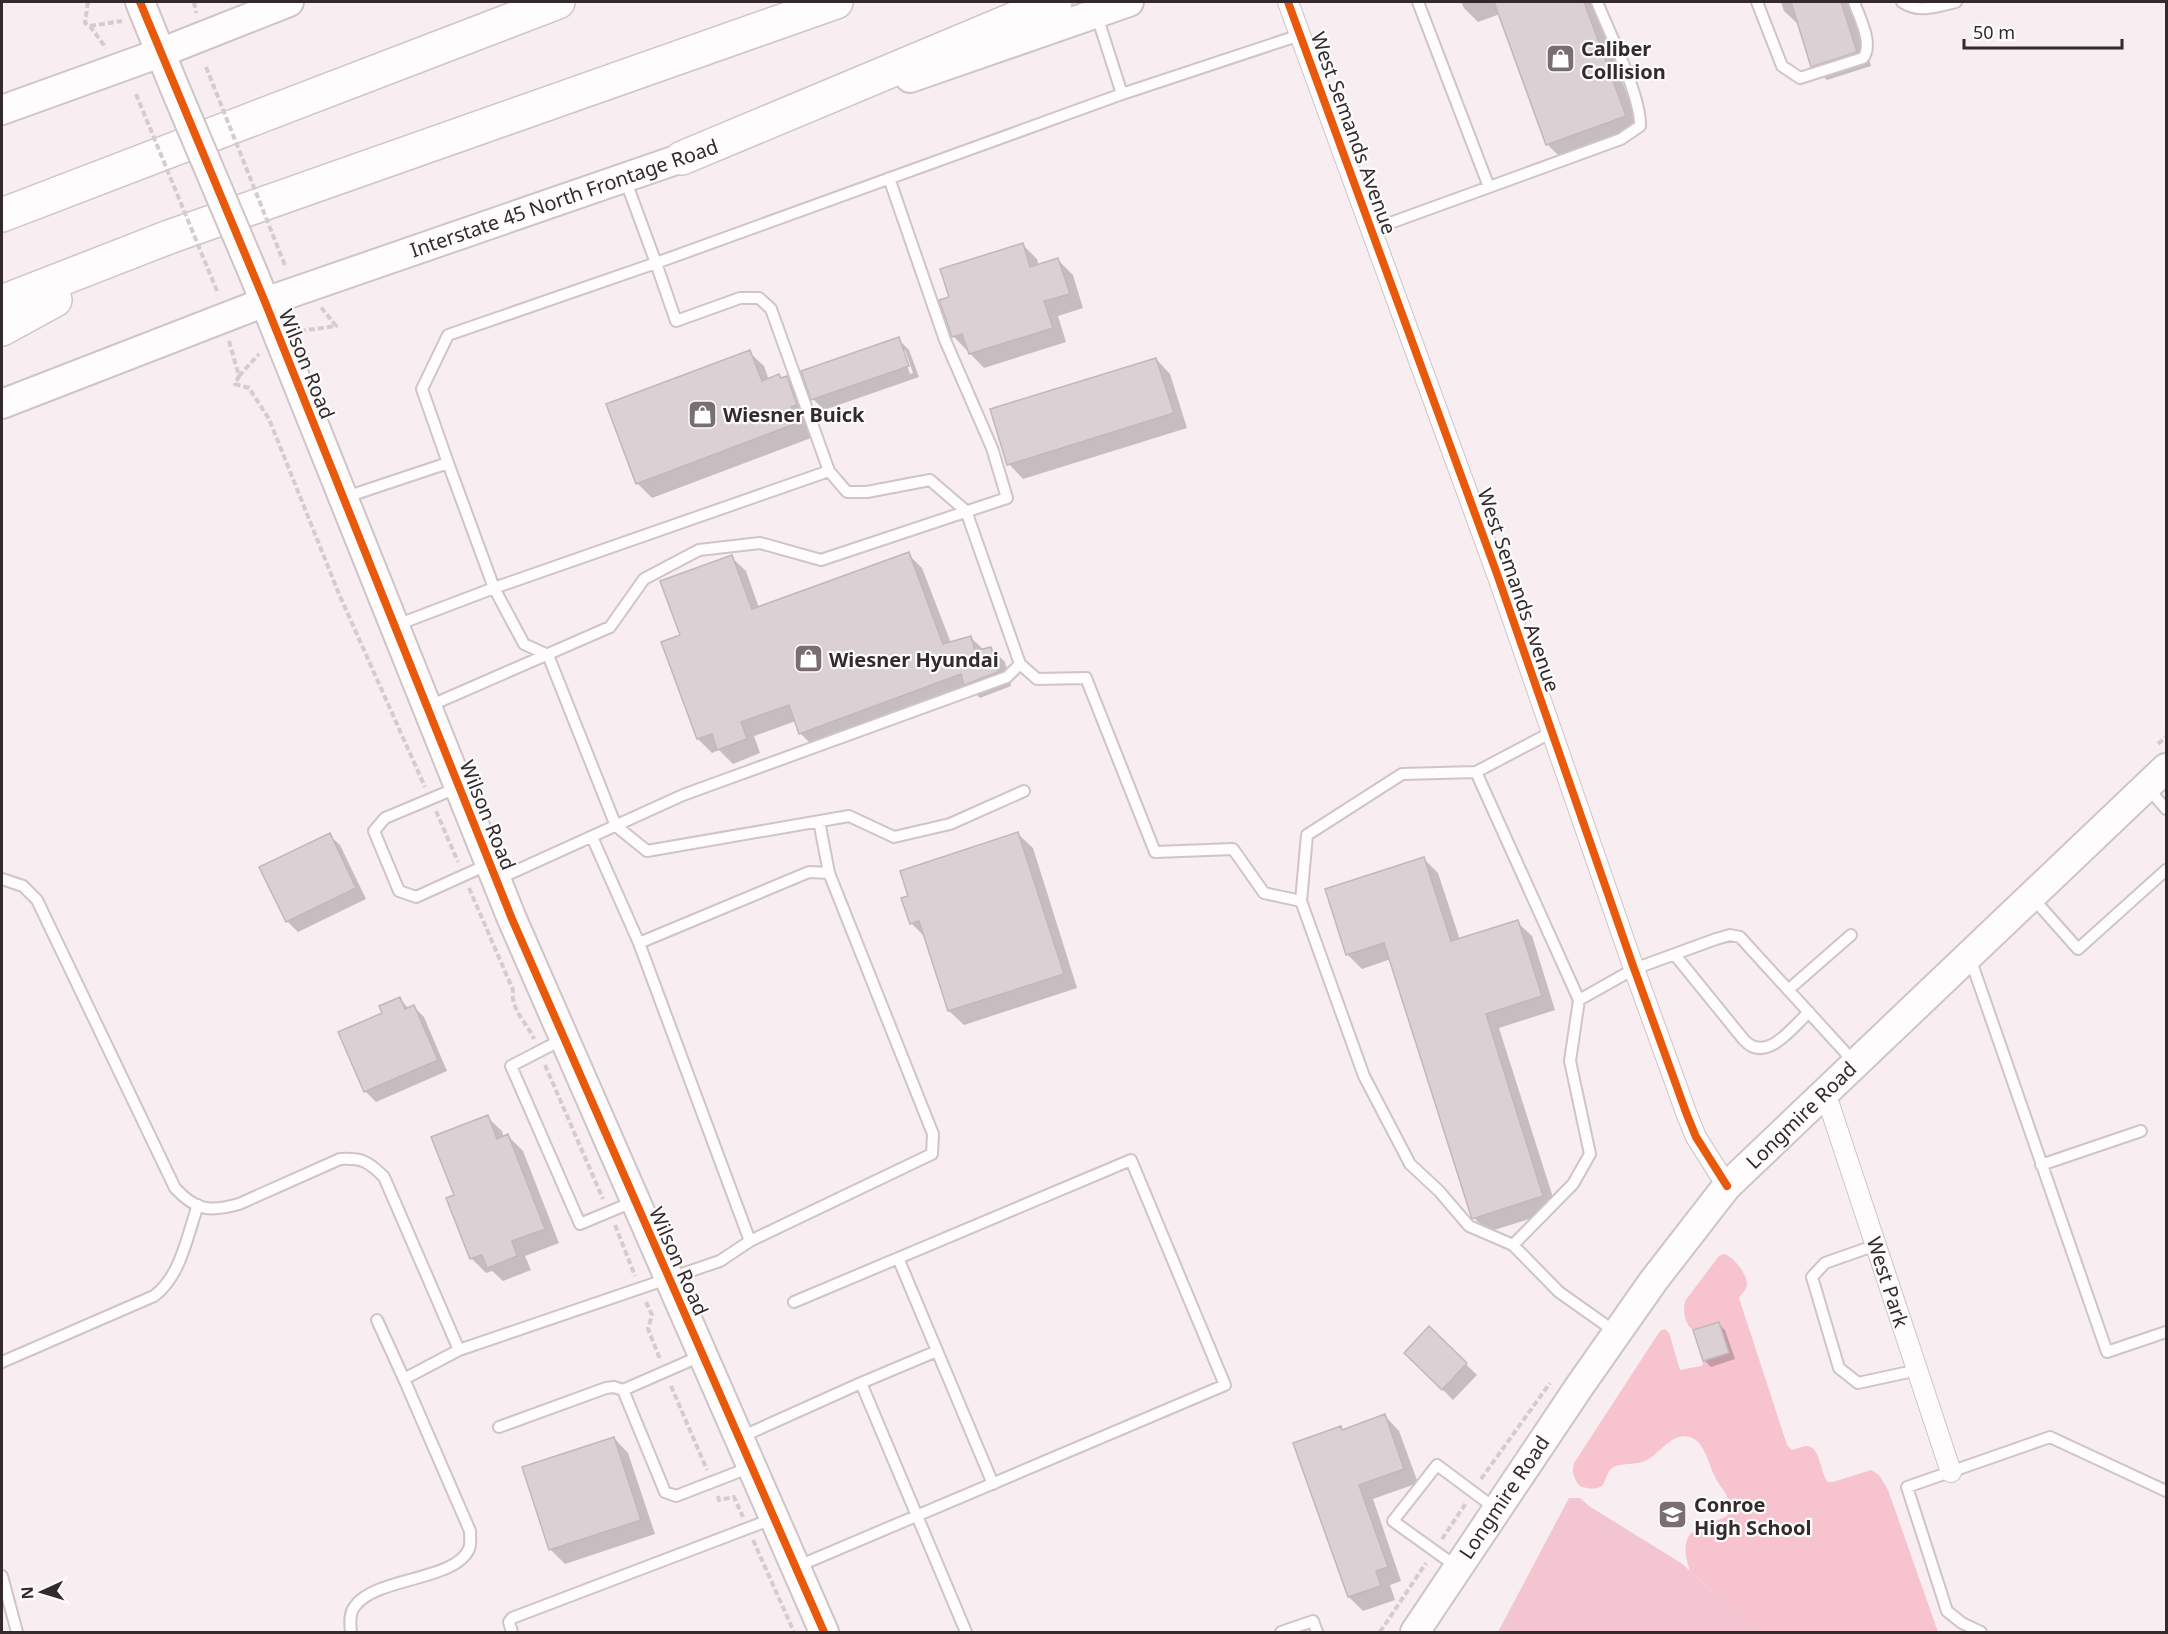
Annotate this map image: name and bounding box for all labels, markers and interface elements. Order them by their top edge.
scale bar [1964,12,2122,50]
text: 50 m [1973,20,2015,44]
street label: West Semands Avenue [1305,28,1403,238]
place label: Caliber Collision [1581,35,1666,85]
shop icon: Caliber Collision [1544,43,1576,75]
street label: Interstate 45 North Frontage Road [406,132,722,264]
street label: Wilson Road [273,305,341,423]
shop icon: Wiesner Buick [686,398,718,430]
place label: Wiesner Buick [723,401,865,428]
street label: West Semands Avenue [1472,485,1566,695]
shop icon: Wiesner Hyundai [792,643,824,675]
place label: Wiesner Hyundai [829,646,999,673]
street label: Wilson Road [454,756,522,874]
street label: Longmire Road [1740,1055,1862,1175]
street label: Wilson Road [643,1202,715,1320]
street label: West Park [1861,1233,1915,1331]
street label: Longmire Road [1453,1430,1555,1564]
place label: Conroe High School [1694,1491,1811,1541]
school or university icon: Conroe High School [1657,1499,1689,1531]
north arrow [12,1562,72,1622]
text: N [16,1586,38,1600]

